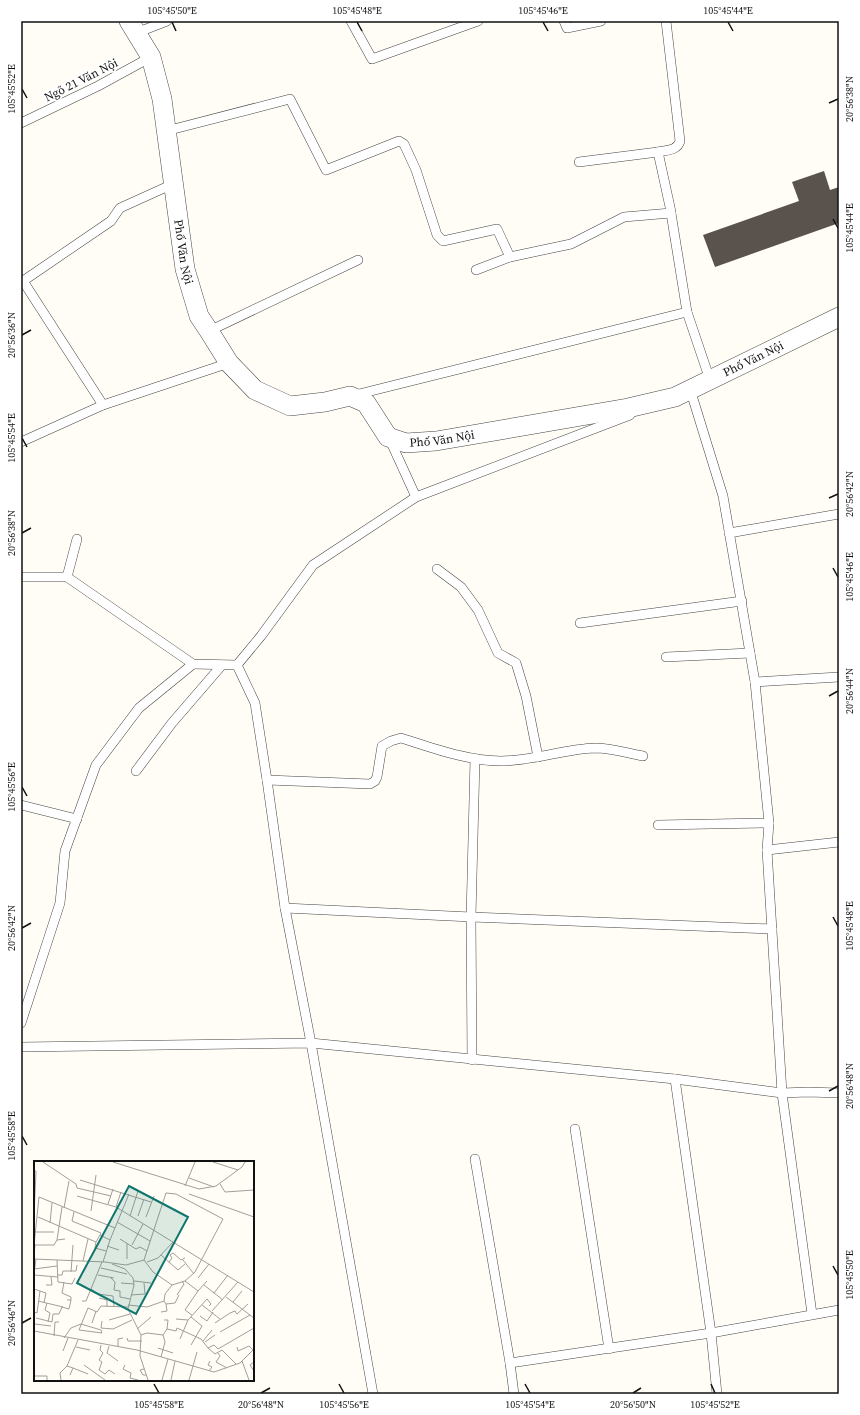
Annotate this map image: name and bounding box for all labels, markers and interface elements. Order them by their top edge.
text: 105°45'50"E [147,4,197,17]
text: 105°45'48"E [332,4,382,17]
text: 105°45'46"E [518,4,568,17]
text: 105°45'44"E [703,4,753,17]
street label: Ngõ 21 Văn Nội [41,54,121,105]
text: 105°45'52"E [5,64,18,114]
text: 20°56'38"N [843,76,856,122]
text: 105°45'44"E [843,203,856,253]
street label: Phố Văn Nội [170,218,197,287]
text: 20°56'36"N [5,312,18,358]
street label: Phố Văn Nội [720,337,787,380]
text: 105°45'54"E [5,413,18,463]
street label: Phố Văn Nội [409,426,476,451]
text: 20°56'42"N [843,471,856,517]
text: 20°56'38"N [5,510,18,556]
text: 105°45'46"E [843,552,856,602]
text: 20°56'44"N [843,668,856,714]
text: 105°45'56"E [5,762,18,812]
text: 105°45'48"E [843,901,856,951]
text: 20°56'42"N [5,905,18,951]
text: 20°56'48"N [843,1063,856,1109]
text: 105°45'58"E [5,1111,18,1161]
inset map [34,1161,254,1381]
text: 105°45'50"E [843,1250,856,1300]
text: 20°56'46"N [5,1300,18,1346]
text: 105°45'58"E [134,1398,184,1411]
text: 20°56'48"N [238,1398,284,1411]
text: 105°45'56"E [319,1398,369,1411]
text: 105°45'54"E [505,1398,555,1411]
text: 20°56'50"N [610,1398,656,1411]
text: 105°45'52"E [690,1398,740,1411]

